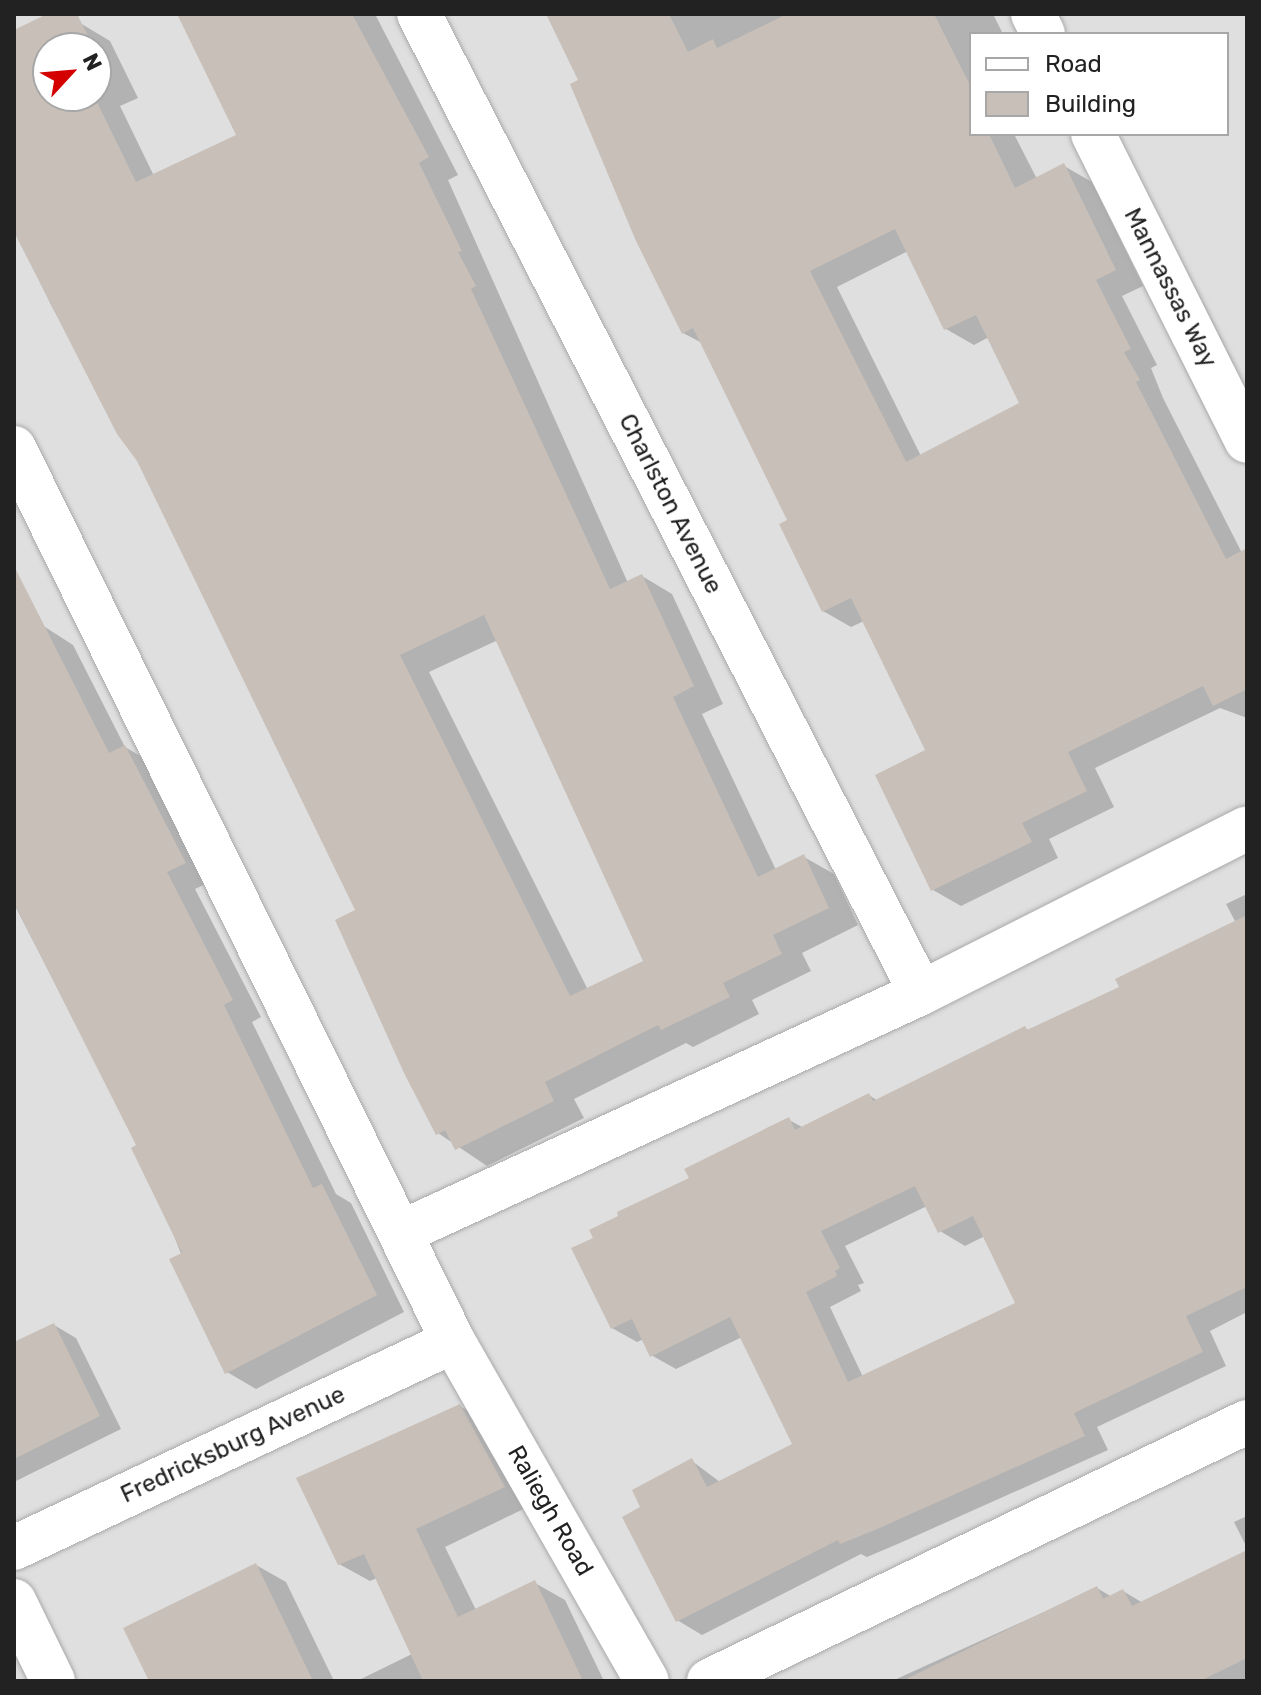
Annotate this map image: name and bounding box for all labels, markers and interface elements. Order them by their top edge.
north arrow [32,32,112,112]
legend [969,32,1229,136]
text: N [77,49,108,75]
text: Road [1045,50,1102,78]
text: Building [1045,90,1136,118]
street label: Mannassas Way [1117,203,1223,373]
street label: Charlston Avenue [612,409,728,599]
street label: Fredricksburg Avenue [116,1380,350,1510]
street label: Raliegh Road [501,1441,599,1581]

